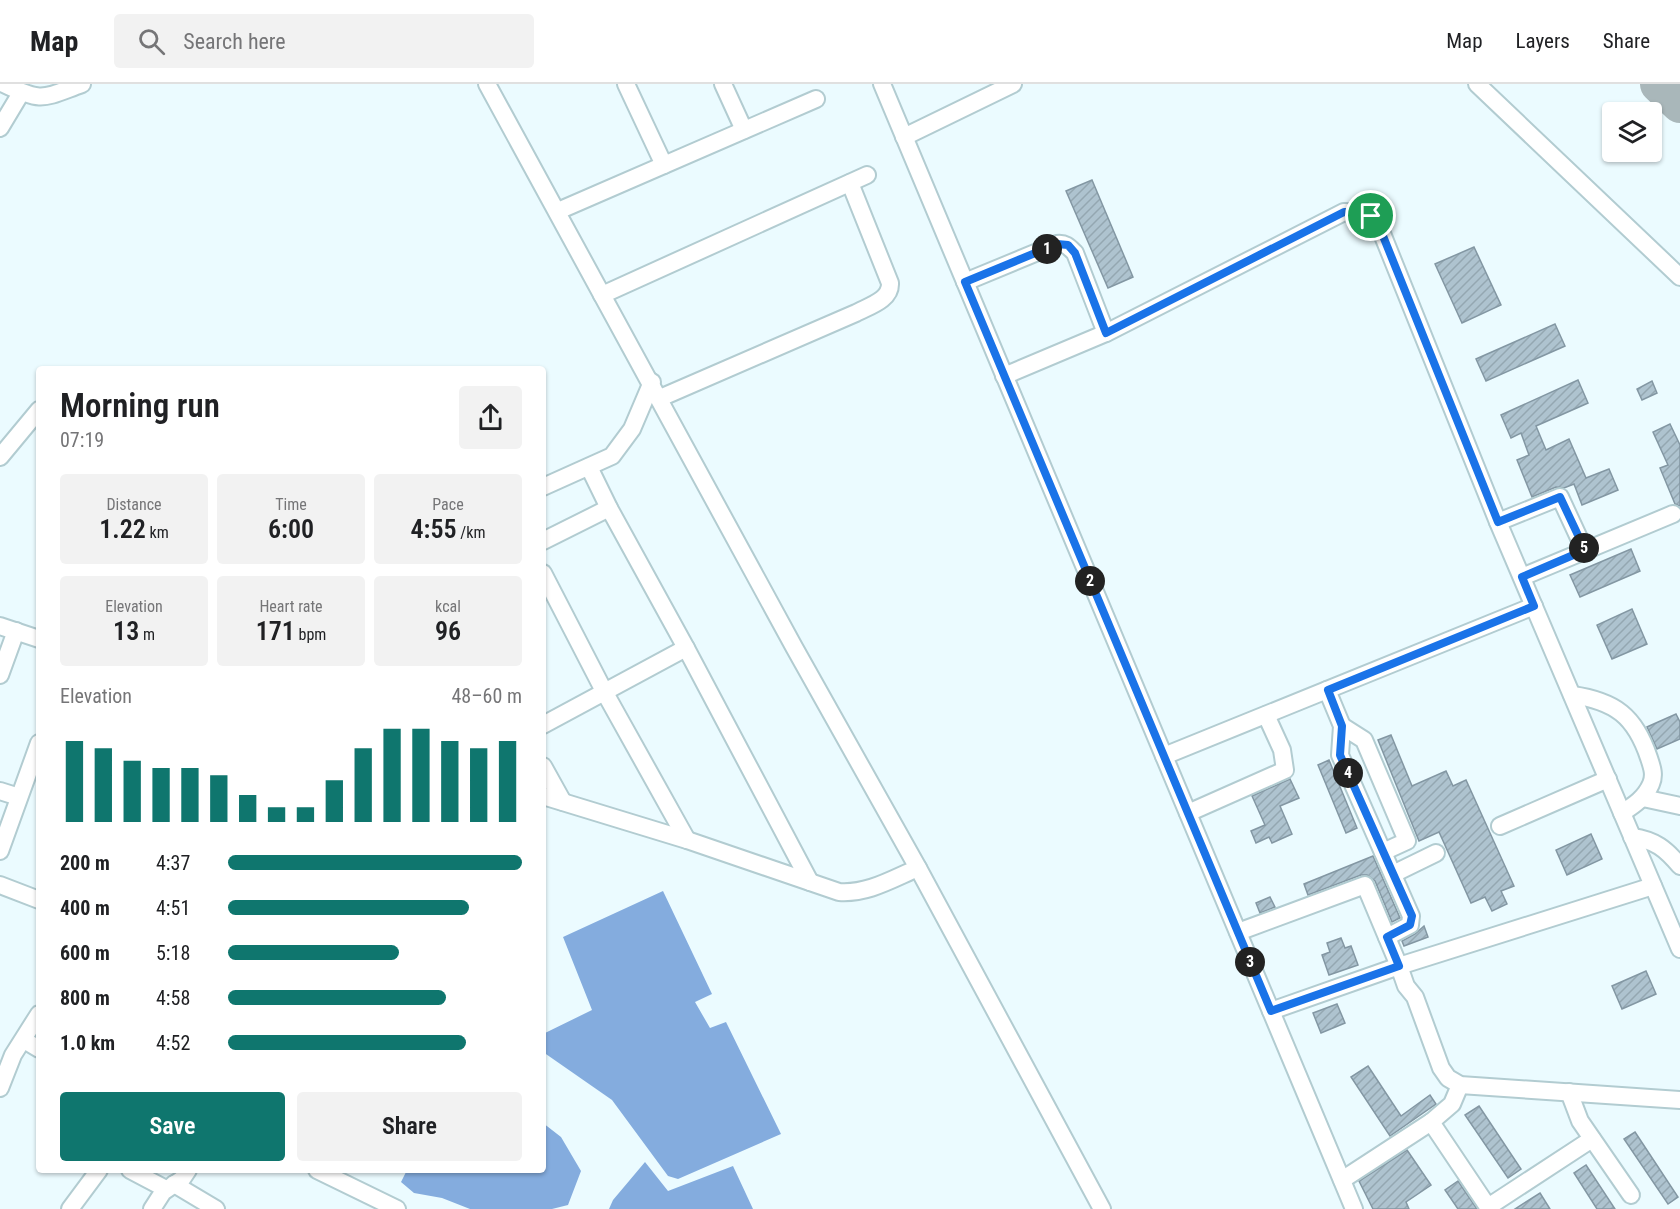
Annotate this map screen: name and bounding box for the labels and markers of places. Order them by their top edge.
pin [1345,190,1396,241]
pin: 1 [1032,234,1062,264]
pin: 5 [1569,533,1599,563]
pin: 2 [1075,566,1105,596]
pin: 4 [1333,758,1363,788]
pin: 3 [1235,947,1265,977]

